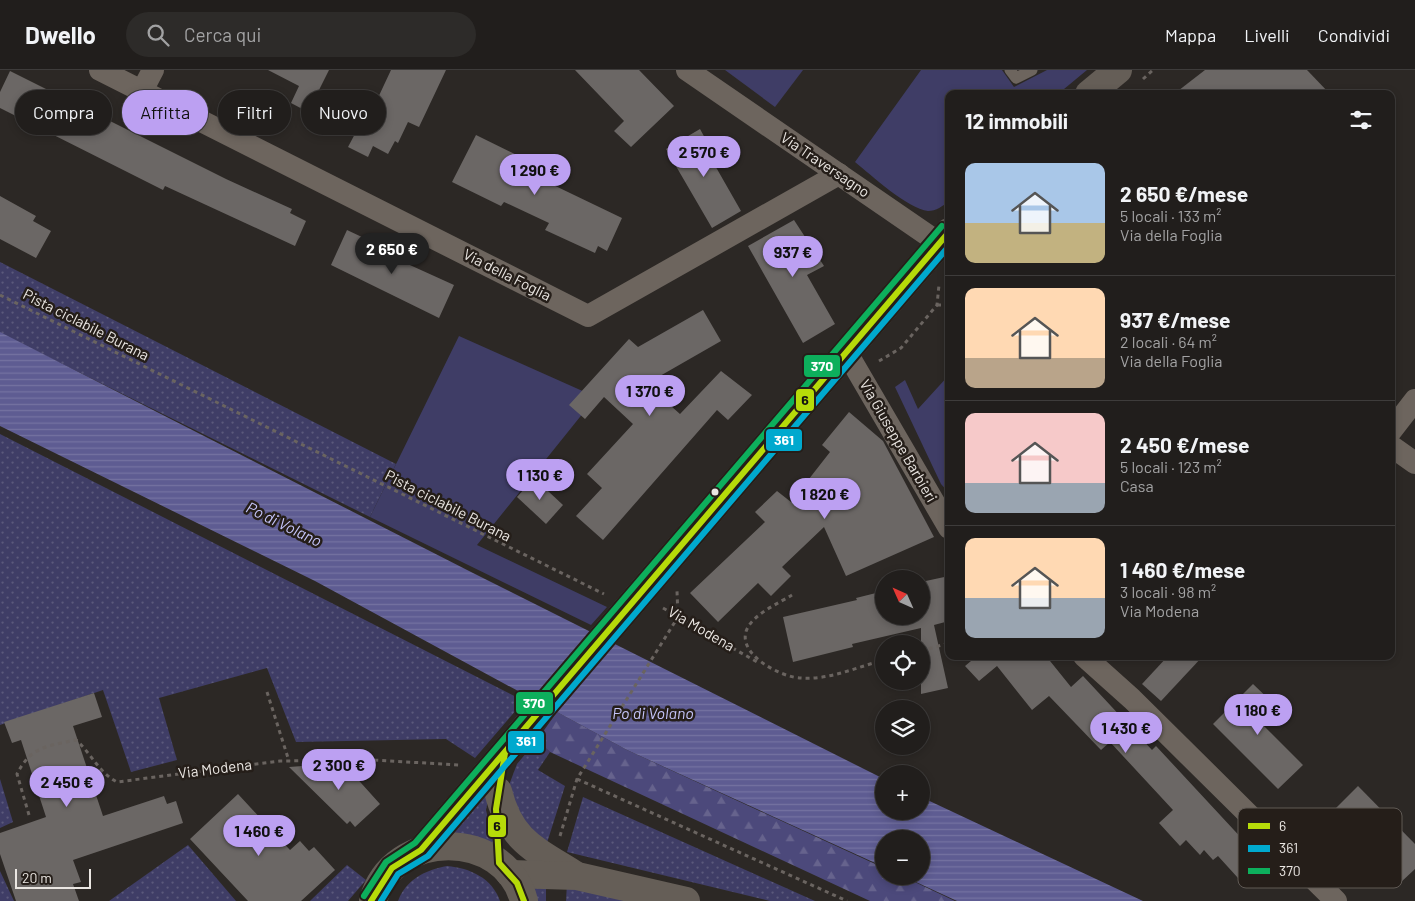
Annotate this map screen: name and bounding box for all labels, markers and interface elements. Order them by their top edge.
search box [126,12,476,57]
text: Dwello [25,20,96,49]
icon: search [144,21,172,49]
text: Cerca qui [184,23,261,46]
text: Mappa [1165,24,1216,46]
text: Livelli [1244,24,1290,46]
text: Condividi [1318,24,1390,46]
chip: Compra [15,90,112,135]
chip: Affitta [122,90,208,135]
chip: Filtri [218,90,291,135]
chip: Nuovo [301,90,386,135]
icon: filters [1347,106,1375,134]
text: 12 immobili [965,108,1068,133]
street label: Via Traversagno [778,128,873,201]
pin: 2 570 € [658,136,750,178]
text: 2 570 € [678,142,730,161]
pin: 1 290 € [489,154,581,196]
text: 1 290 € [511,160,559,179]
text: 2 650 €/mese [1120,181,1248,206]
icon: home [1005,183,1065,243]
text: 5 locali · 133 m² [1120,206,1222,225]
text: Via della Foglia [1120,225,1223,244]
pin: 2 650 € [346,232,438,275]
pin: 937 € [758,236,828,278]
text: 2 650 € [366,239,418,258]
text: 937 € [774,242,812,261]
street label: Via della Foglia [461,244,554,304]
street label: Pista ciclabile Burana [20,285,153,364]
text: 937 €/mese [1120,307,1231,332]
icon: home [1005,308,1065,368]
text: 2 locali · 64 m² [1120,332,1217,351]
text: Via della Foglia [1120,351,1223,370]
line badge: 370 [803,354,841,378]
text: 370 [811,357,833,374]
pin: 1 370 € [604,374,696,417]
street label: Via Giuseppe Barbieri [856,376,941,505]
text: 1 370 € [626,381,674,400]
line badge: 6 [795,388,815,412]
text: 6 [801,391,809,408]
line badge: 361 [765,428,803,452]
text: 361 [774,431,794,448]
text: 2 450 €/mese [1120,432,1250,457]
icon: home [1005,433,1065,493]
text: 5 locali · 123 m² [1120,457,1222,476]
pin: 1 130 € [494,458,586,501]
text: 1 130 € [517,465,563,484]
street label: Pista ciclabile Burana [382,466,515,545]
text: Casa [1120,476,1154,495]
pin: 1 820 € [779,478,871,520]
text: 1 820 € [801,484,849,503]
unlabelled marker [710,487,720,497]
water label: Po di Volano [243,497,325,550]
text: 1 460 €/mese [1120,557,1245,582]
icon: home [1005,558,1065,618]
north arrow [875,570,930,625]
map controls [875,570,930,885]
text: 3 locali · 98 m² [1120,582,1216,601]
text: Via Modena [1120,601,1199,620]
street label: Via Modena [665,602,738,654]
button: locate [875,635,930,690]
line badge: 370 [515,691,554,715]
text: 370 [523,694,545,711]
pin: 1 180 € [1212,694,1304,736]
button: layers [875,700,930,755]
text: 1 180 € [1235,700,1281,719]
water label: Po di Volano [612,703,694,722]
pin: 1 430 € [1080,712,1172,754]
text: 1 430 € [1101,718,1151,737]
line badge: 361 [507,730,545,754]
text: 361 [516,732,536,749]
pin: 2 300 € [293,748,385,791]
street label: Via Modena [177,755,253,781]
text: 2 300 € [313,755,365,774]
button: + [875,765,930,820]
pin: 2 450 € [21,766,113,808]
text: 2 450 € [41,772,93,791]
legend [1238,808,1402,888]
pin: 1 460 € [213,814,305,857]
line badge: 6 [487,814,507,838]
text: 6 [493,817,501,834]
text: 6 [1279,817,1286,834]
text: 1 460 € [234,821,284,840]
button: − [875,830,930,885]
text: 361 [1279,839,1298,856]
text: 370 [1279,862,1301,879]
scale bar [15,866,91,889]
text: 20 m [22,869,52,886]

